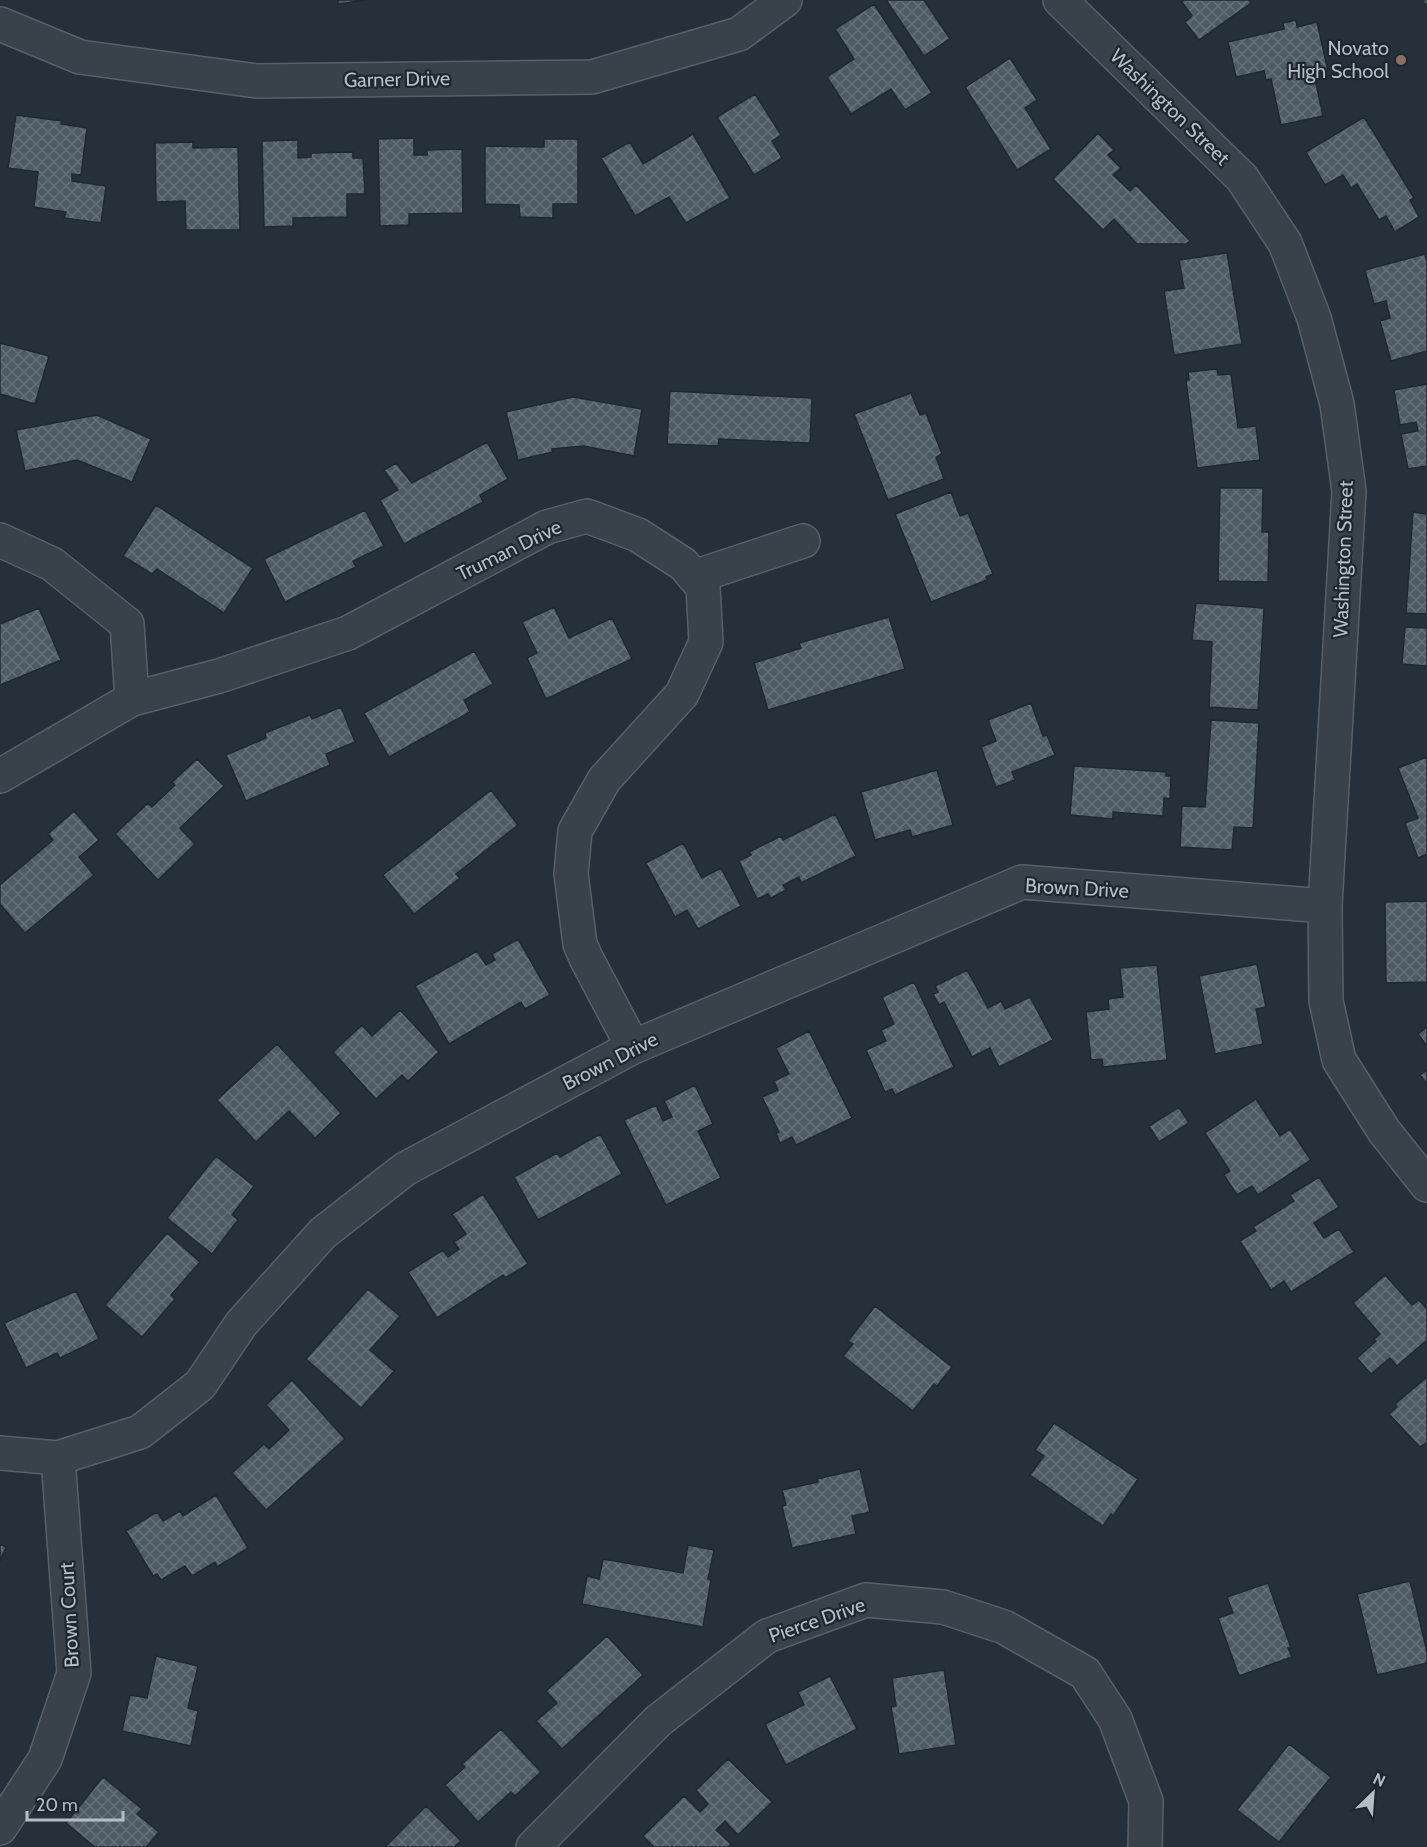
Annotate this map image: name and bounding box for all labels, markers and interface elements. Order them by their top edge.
place label: Novato High School [1287,36,1389,83]
street label: Washington Street [1105,44,1235,170]
marker: Novato High School [1394,53,1408,67]
street label: Garner Drive [344,66,450,92]
street label: Washington Street [1328,480,1358,638]
street label: Truman Drive [453,514,565,586]
street label: Brown Drive [1025,873,1129,903]
street label: Brown Drive [558,1027,662,1095]
street label: Brown Court [54,1561,84,1668]
street label: Pierce Drive [766,1592,868,1648]
north arrow [1343,1763,1403,1823]
text: N [1370,1769,1388,1791]
scale bar [27,1784,123,1822]
text: 20 m [36,1794,78,1816]

